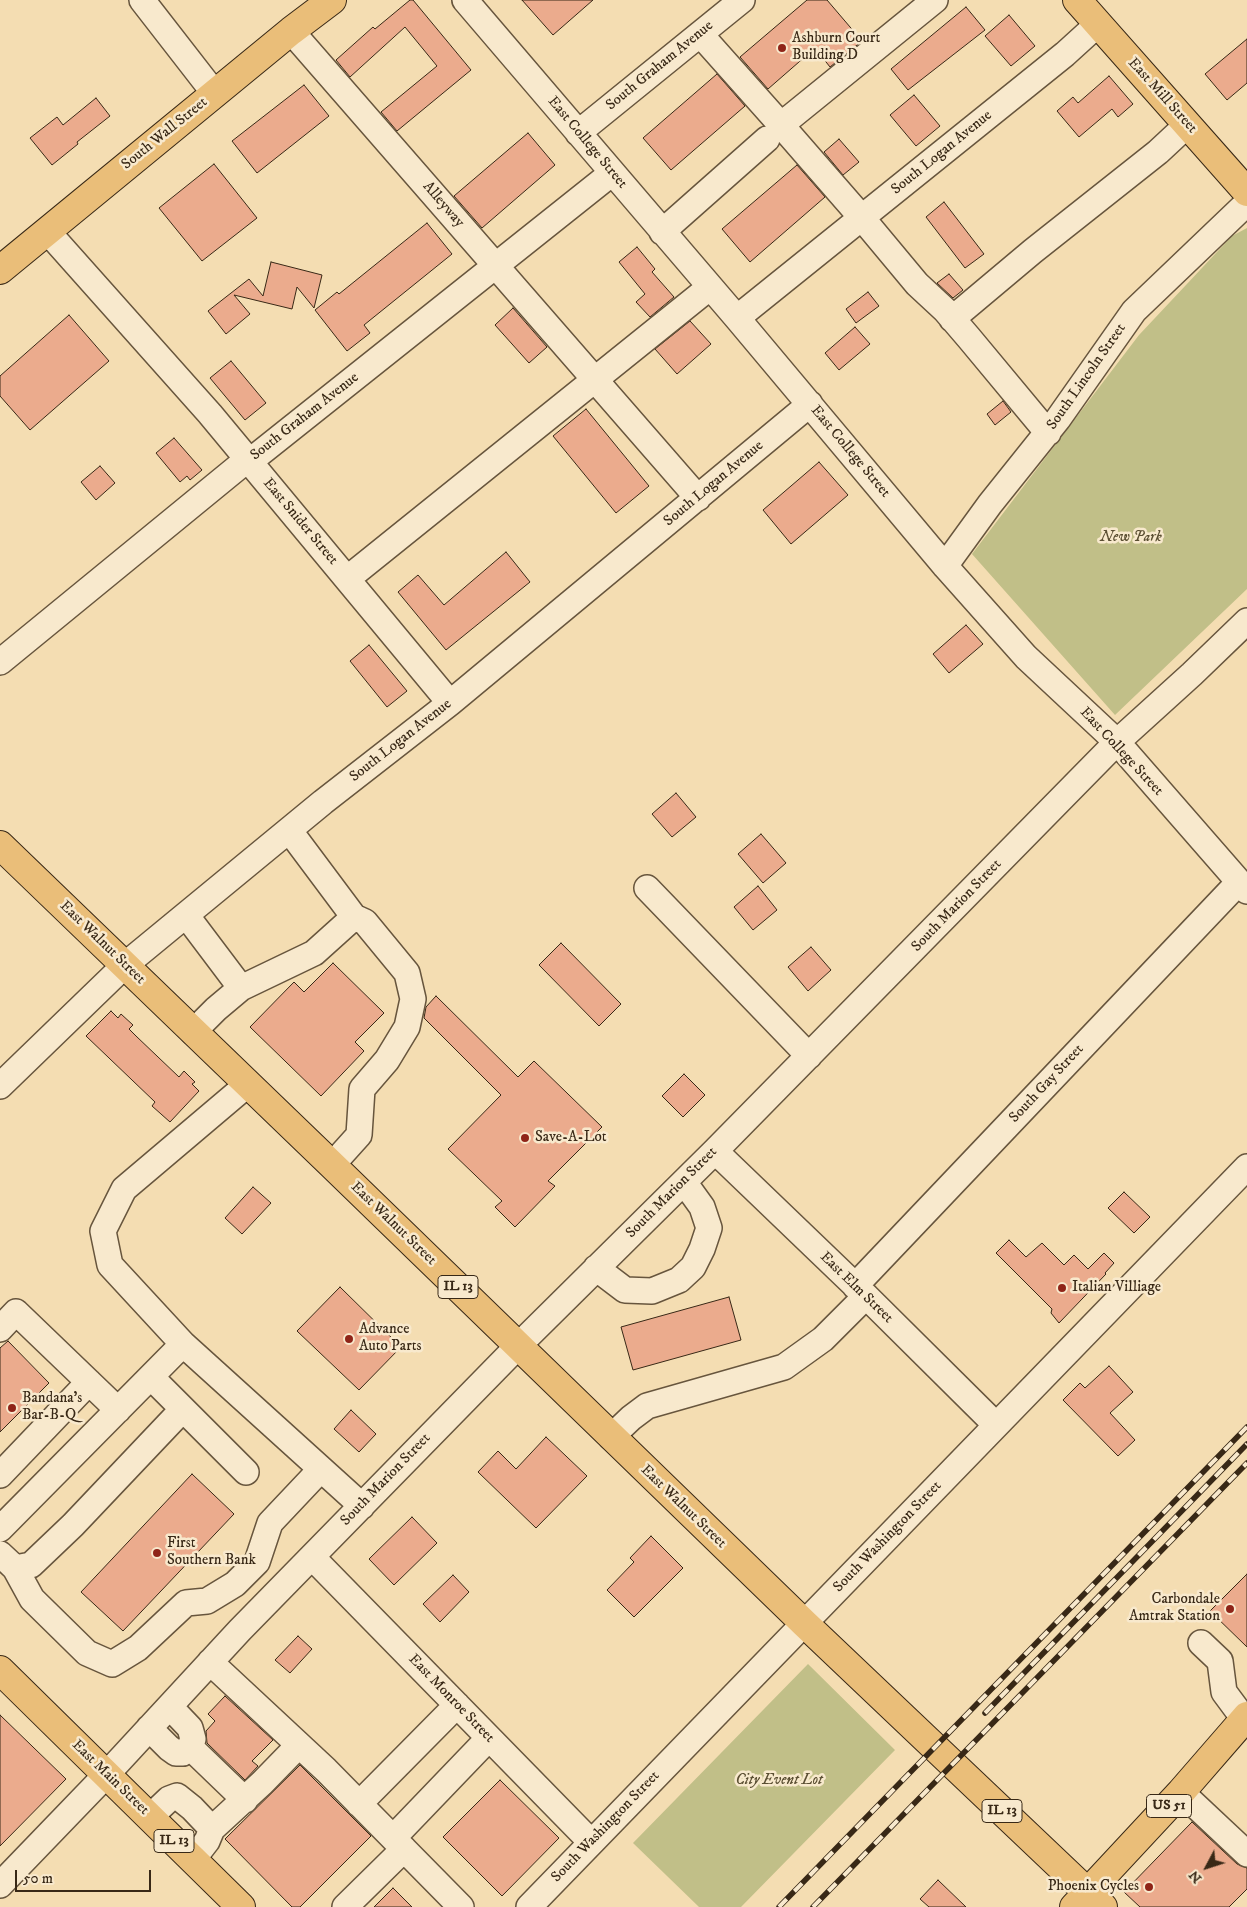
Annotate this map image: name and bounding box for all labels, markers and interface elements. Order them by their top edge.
street label: South Graham Avenue [603,17,717,115]
place label: Ashburn Court Building D [792,30,880,65]
marker: Ashburn Court Building D [776,42,788,54]
street label: East Mill Street [1123,55,1201,137]
street label: East College Street [543,93,631,193]
street label: South Wall Street [118,94,212,174]
street label: South Logan Avenue [888,107,996,199]
street label: Alleyway [418,178,468,232]
street label: South Lincoln Street [1044,320,1130,434]
street label: South Graham Avenue [247,369,363,465]
street label: East College Street [806,402,894,502]
street label: South Logan Avenue [661,437,767,531]
street label: East Snider Street [259,475,341,569]
park label: New Park [1100,529,1162,547]
street label: South Logan Avenue [346,696,456,786]
street label: East College Street [1075,704,1167,800]
street label: South Marion Street [908,856,1006,956]
street label: East Walnut Street [55,898,149,988]
street label: South Gay Street [1006,1041,1088,1127]
place label: Save-A-Lot [535,1129,607,1147]
marker: Save-A-Lot [519,1132,531,1144]
street label: South Marion Street [623,1144,721,1242]
street label: East Walnut Street [346,1179,440,1269]
street label: East Elm Street [816,1248,896,1328]
road number: IL 13 [438,1275,478,1298]
place label: Italian Villiage [1072,1279,1161,1297]
marker: Italian Villiage [1056,1282,1068,1294]
place label: Advance Auto Parts [359,1321,422,1356]
marker: Advance Auto Parts [343,1333,355,1345]
place label: Bandana's Bar-B-Q [22,1390,82,1425]
marker: Bandana's Bar-B-Q [6,1402,18,1414]
street label: South Marion Street [337,1430,435,1530]
street label: East Walnut Street [636,1462,730,1552]
street label: South Washington Street [830,1478,946,1596]
place label: First Southern Bank [167,1535,256,1570]
marker: First Southern Bank [151,1547,163,1559]
place label: Carbondale Amtrak Station [1129,1591,1220,1626]
marker: Carbondale Amtrak Station [1224,1603,1236,1615]
street label: East Monroe Street [404,1651,498,1747]
street label: East Main Street [68,1737,152,1819]
street label: South Washington Street [548,1768,664,1886]
park label: City Event Lot [735,1772,823,1790]
road number: US 51 [1146,1794,1192,1818]
road number: IL 13 [982,1800,1022,1822]
road number: IL 13 [154,1830,194,1852]
north arrow [1182,1842,1232,1892]
scale bar [18,1860,154,1892]
text: N [1185,1866,1206,1887]
text: 50 m [23,1869,53,1888]
place label: Phoenix Cycles [1048,1878,1139,1896]
marker: Phoenix Cycles [1143,1881,1155,1893]

